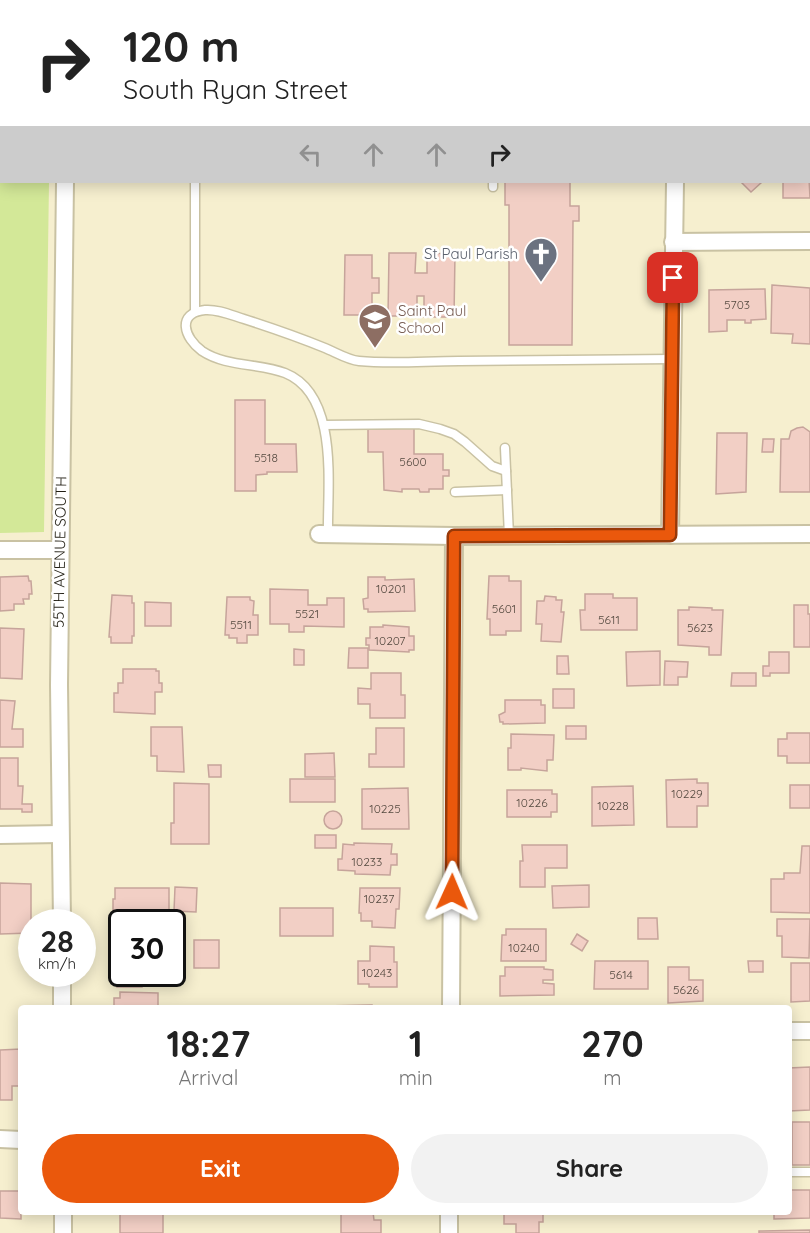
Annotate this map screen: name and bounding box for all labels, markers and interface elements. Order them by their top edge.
text: 120 m [123,20,240,73]
icon: right [24,24,102,102]
text: South Ryan Street [123,72,348,106]
icon: left [294,138,327,171]
icon: ahead [357,138,390,171]
icon: ahead [420,138,453,171]
icon: right [483,138,516,171]
church icon: St Paul Parish [523,236,559,283]
place label: St Paul Parish [424,244,518,263]
pin [647,252,698,303]
icon: arrive [656,261,689,294]
house number: 5703 [724,297,750,312]
place label: Saint Paul School [398,301,466,337]
school or university icon: Saint Paul School [357,302,393,349]
house number: 5518 [254,450,278,465]
house number: 5600 [399,454,427,469]
street label: 55TH AVENUE SOUTH [49,476,70,628]
house number: 10201 [376,581,406,596]
house number: 5601 [492,601,516,616]
house number: 5521 [295,606,319,621]
house number: 5611 [598,612,620,627]
house number: 5511 [230,617,252,632]
house number: 5623 [687,620,713,635]
house number: 10207 [375,633,405,648]
house number: 10229 [671,786,703,801]
house number: 10226 [516,795,548,810]
house number: 10228 [597,798,629,813]
house number: 10225 [369,801,401,816]
house number: 10233 [352,854,382,869]
position arrow [420,860,484,924]
house number: 10237 [364,891,394,906]
speed limit sign: 30 [108,909,186,987]
text: 28 [40,922,74,960]
house number: 10240 [508,940,540,955]
text: km/h [38,954,76,973]
house number: 10243 [362,965,392,980]
house number: 5614 [609,967,633,982]
house number: 5626 [673,982,700,997]
text: 18:27 [166,1021,250,1066]
text: 1 [409,1021,423,1066]
text: 270 [581,1021,644,1066]
text: Arrival [178,1065,238,1090]
text: min [399,1065,433,1090]
text: m [603,1065,621,1090]
button: Exit [42,1134,399,1203]
button: Share [411,1134,768,1203]

